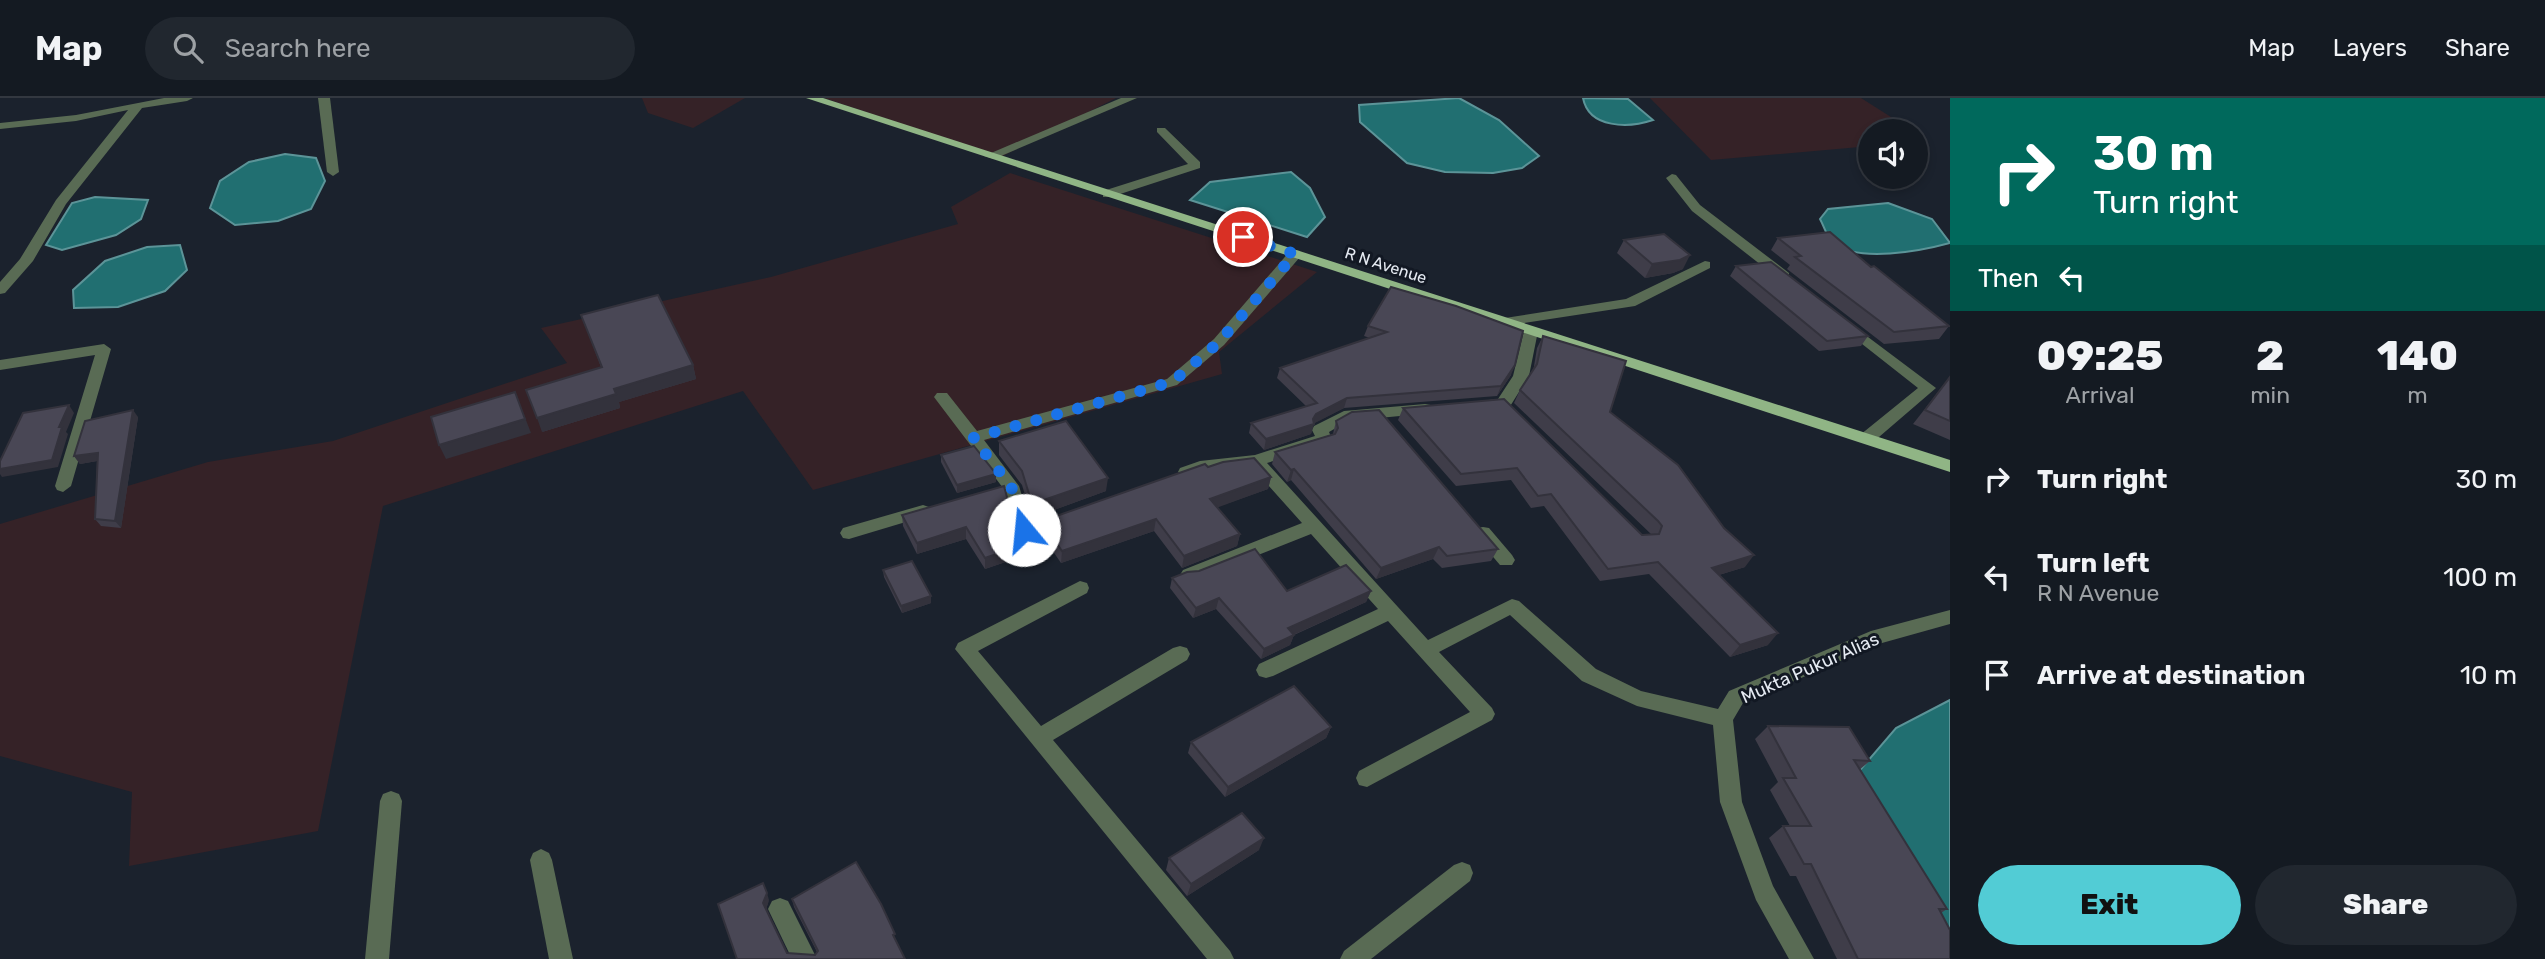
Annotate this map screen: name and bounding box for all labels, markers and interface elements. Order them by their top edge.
search box [145,17,635,80]
text: Map [35,29,103,68]
icon: search [169,29,207,67]
text: Search here [225,33,370,64]
text: Map [2248,34,2295,62]
text: Layers [2333,34,2407,62]
text: Share [2445,34,2510,62]
map controls [1858,119,1928,189]
button: sound [1858,119,1928,189]
text: 30 m [2093,124,2214,182]
icon: right [1978,126,2069,217]
text: Turn right [2093,183,2238,221]
pin [1213,207,1273,267]
icon: arrive [1224,218,1262,256]
street label: R N Avenue [1342,243,1429,288]
icon: left [2053,259,2091,297]
text: Then [1978,263,2039,294]
text: 09:25 [2037,331,2163,381]
text: 2 [2256,331,2284,381]
text: 140 [2377,331,2458,381]
text: Arrival [2066,381,2135,409]
text: min [2250,381,2290,409]
text: m [2407,381,2428,409]
icon: right [1978,460,2016,498]
text: Turn right [2037,464,2167,495]
text: 30 m [2455,464,2517,495]
position arrow [987,493,1061,567]
text: Turn left [2037,548,2149,579]
icon: left [1978,558,2016,596]
text: 100 m [2443,562,2517,593]
text: R N Avenue [2037,579,2159,607]
street label: Mukta Pukur Alias [1738,628,1882,708]
icon: arrive [1978,656,2016,694]
text: Arrive at destination [2037,660,2305,691]
text: 10 m [2460,660,2517,691]
button: Exit [1978,865,2241,945]
button: Share [2255,865,2517,945]

